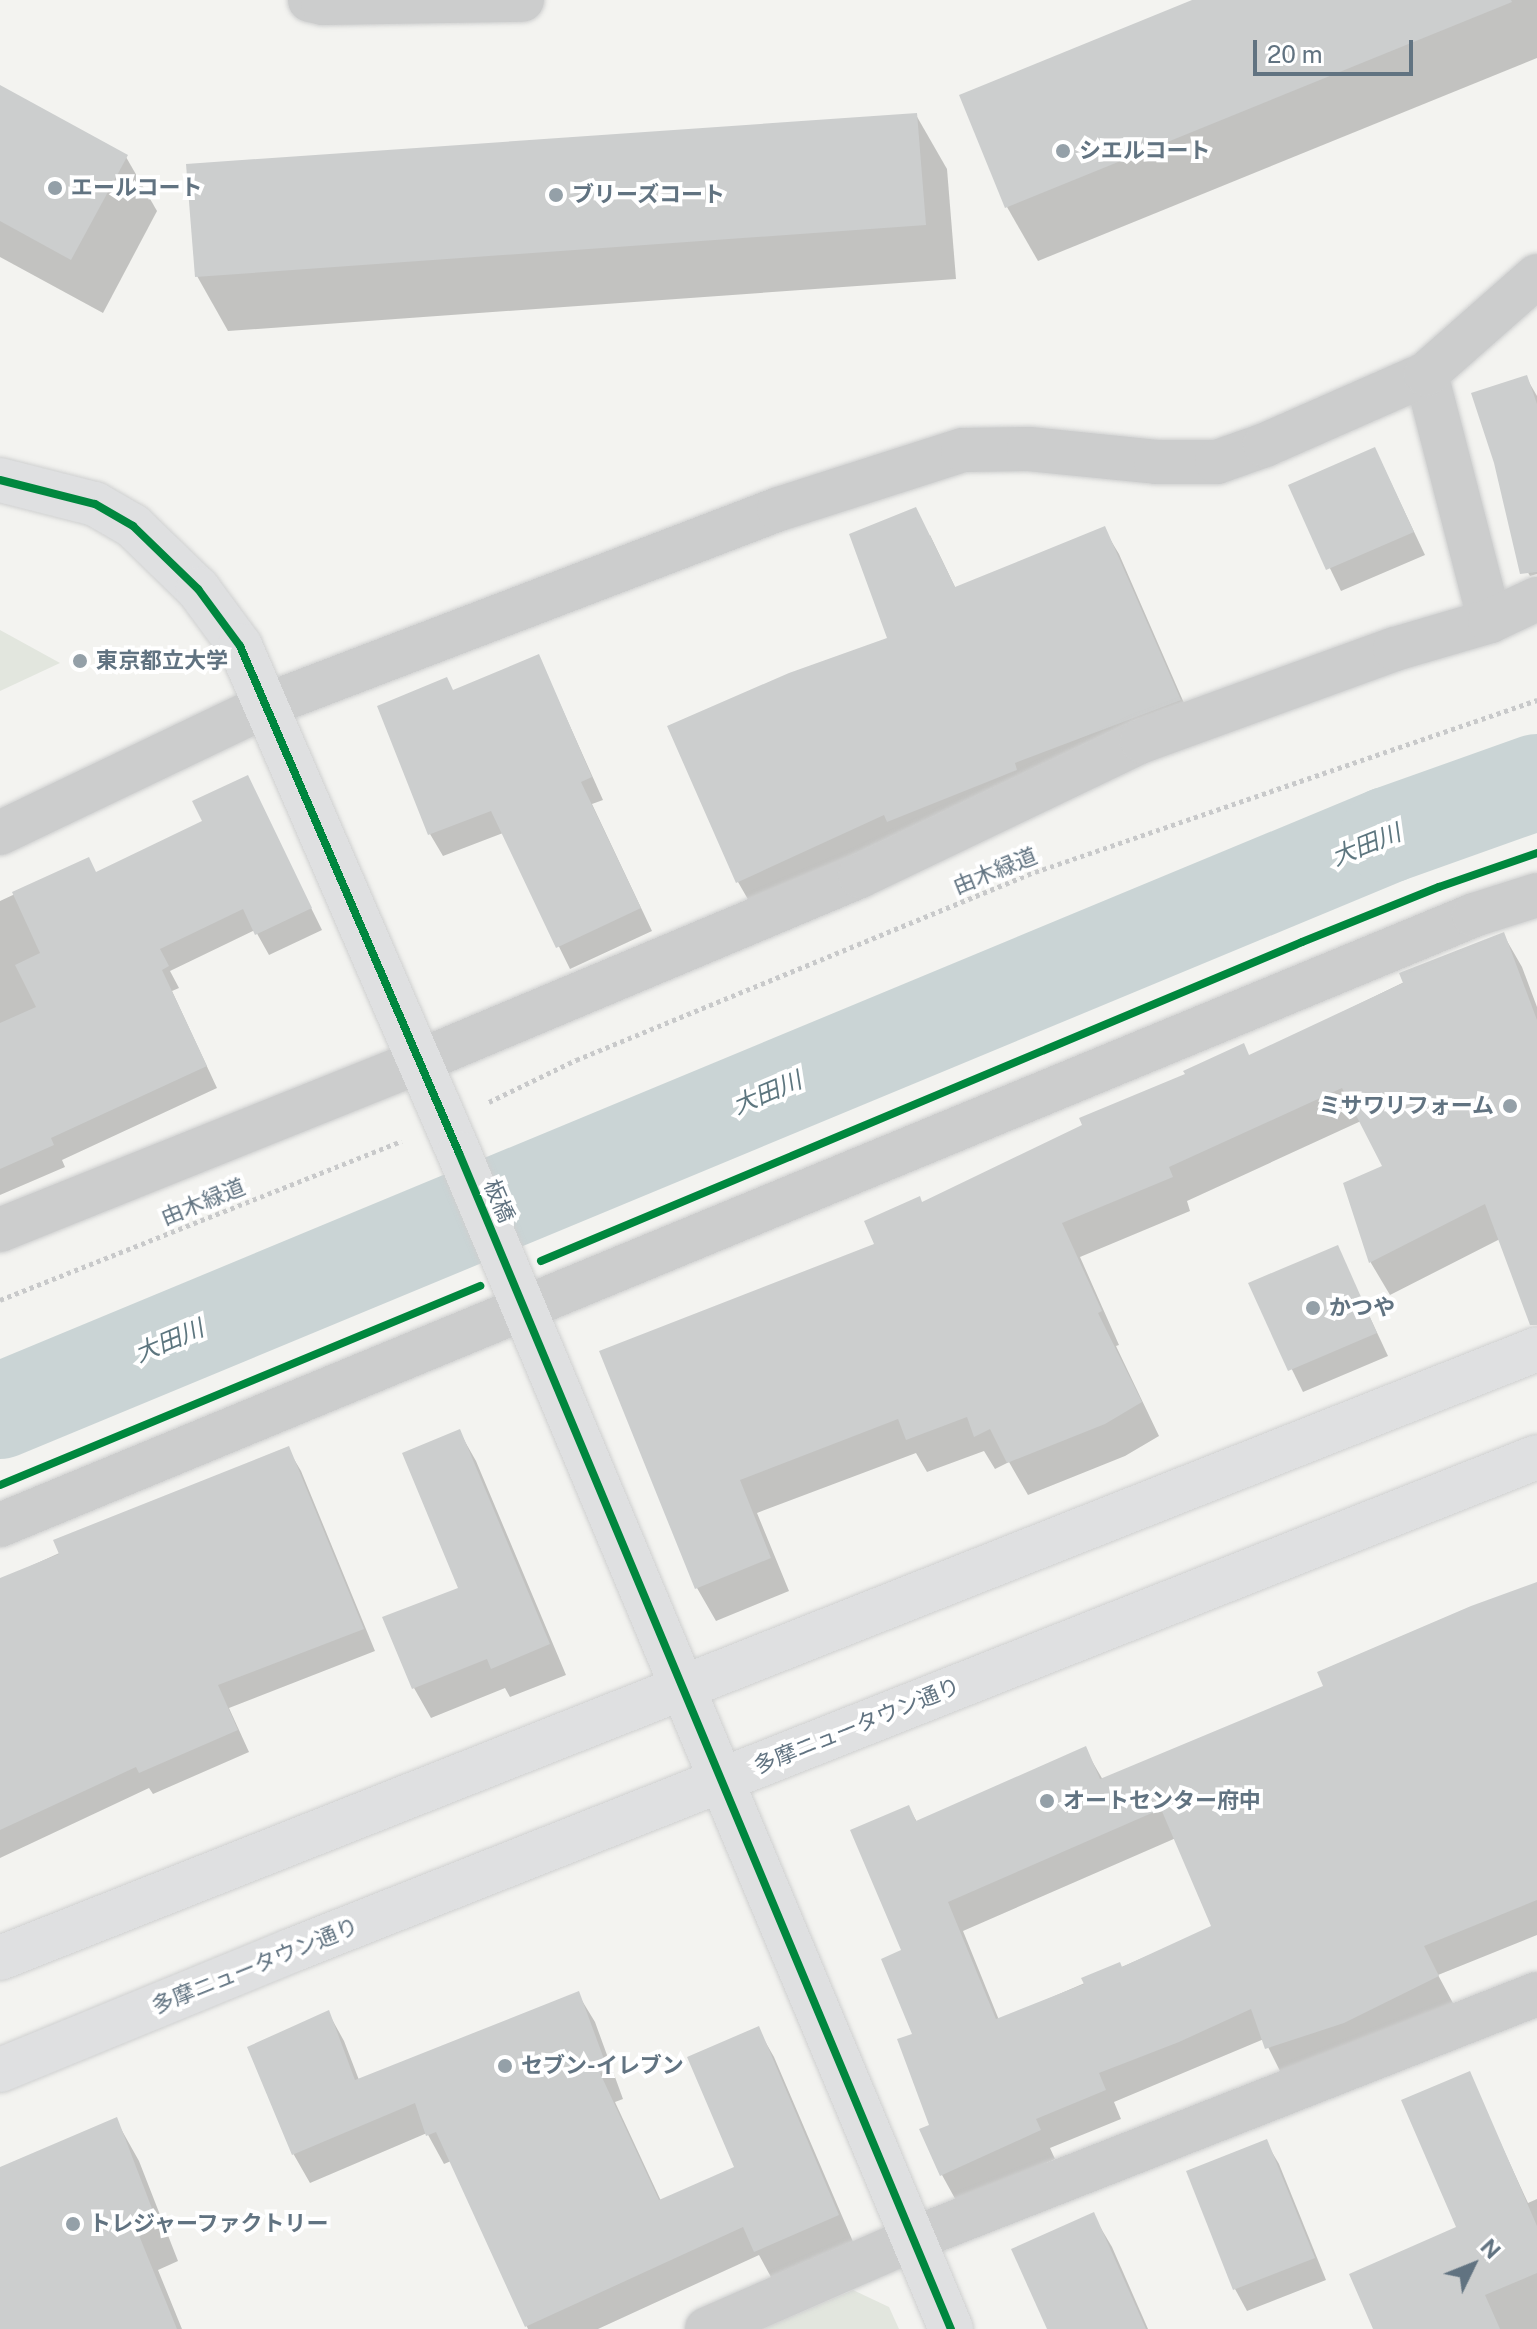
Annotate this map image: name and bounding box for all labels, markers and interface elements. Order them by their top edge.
scale bar [1257,24,1417,74]
text: 20 m [1267,40,1323,68]
place label: シエルコート [1079,138,1211,164]
marker: シエルコート [1054,142,1072,160]
place label: エールコート [71,175,203,201]
marker: エールコート [46,179,64,197]
place label: ブリーズコート [572,182,726,208]
marker: ブリーズコート [547,186,565,204]
place label: 東京都立大学 [96,648,228,674]
marker: 東京都立大学 [71,652,89,670]
water label: 大田川 [1327,818,1405,872]
street label: 由木緑道 [949,842,1041,900]
water label: 大田川 [728,1066,806,1120]
place label: ミサワリフォーム [1318,1093,1494,1119]
marker: ミサワリフォーム [1501,1097,1519,1115]
street label: 由木緑道 [157,1173,249,1231]
street label: 板橋 [478,1176,520,1226]
place label: かつや [1329,1295,1395,1321]
marker: かつや [1304,1299,1322,1317]
water label: 大田川 [130,1314,208,1368]
street label: 多摩ニュータウン通り [750,1673,964,1779]
place label: オートセンター府中 [1063,1788,1261,1814]
marker: オートセンター府中 [1038,1792,1056,1810]
street label: 多摩ニュータウン通り [148,1913,362,2019]
place label: セブン-イレブン [521,2053,684,2079]
marker: セブン-イレブン [496,2057,514,2075]
place label: トレジャーファクトリー [89,2211,331,2237]
marker: トレジャーファクトリー [64,2215,82,2233]
north arrow [1433,2225,1513,2305]
text: N [1475,2233,1506,2264]

